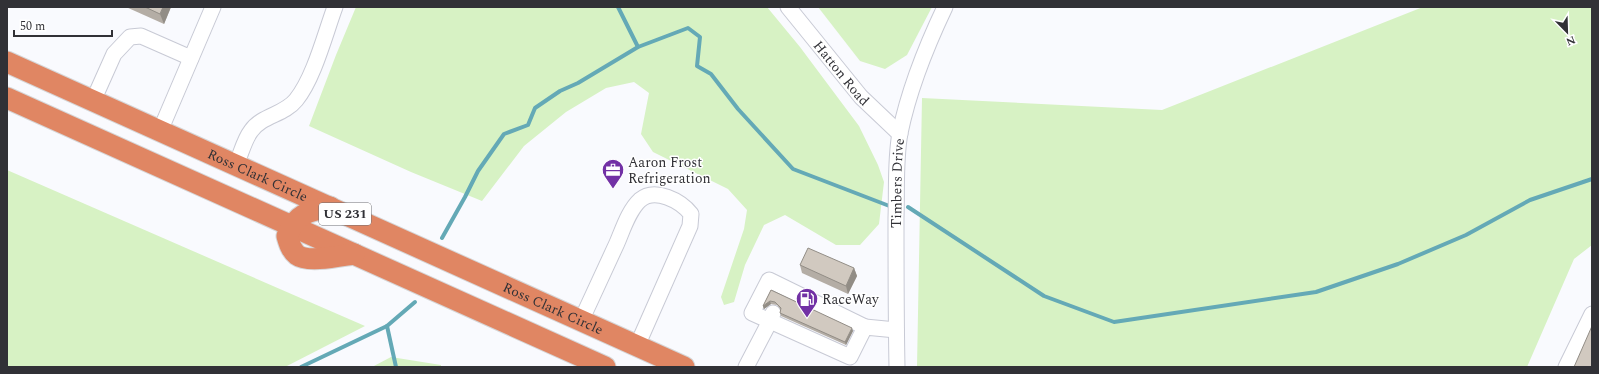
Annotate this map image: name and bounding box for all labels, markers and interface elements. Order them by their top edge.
scale bar [14,12,112,38]
north arrow [1547,12,1587,52]
text: 50 m [20,17,45,36]
text: N [1563,31,1578,50]
street label: Hatton Road [809,36,875,111]
street label: Timbers Drive [885,136,910,228]
street label: Ross Clark Circle [204,143,312,207]
place label: Aaron Frost Refrigeration [628,152,711,189]
office icon: Aaron Frost Refrigeration [600,157,626,190]
road number: US 231 [319,203,371,225]
street label: Ross Clark Circle [500,276,607,340]
fuel station icon: RaceWay [794,286,820,319]
place label: RaceWay [822,289,880,310]

